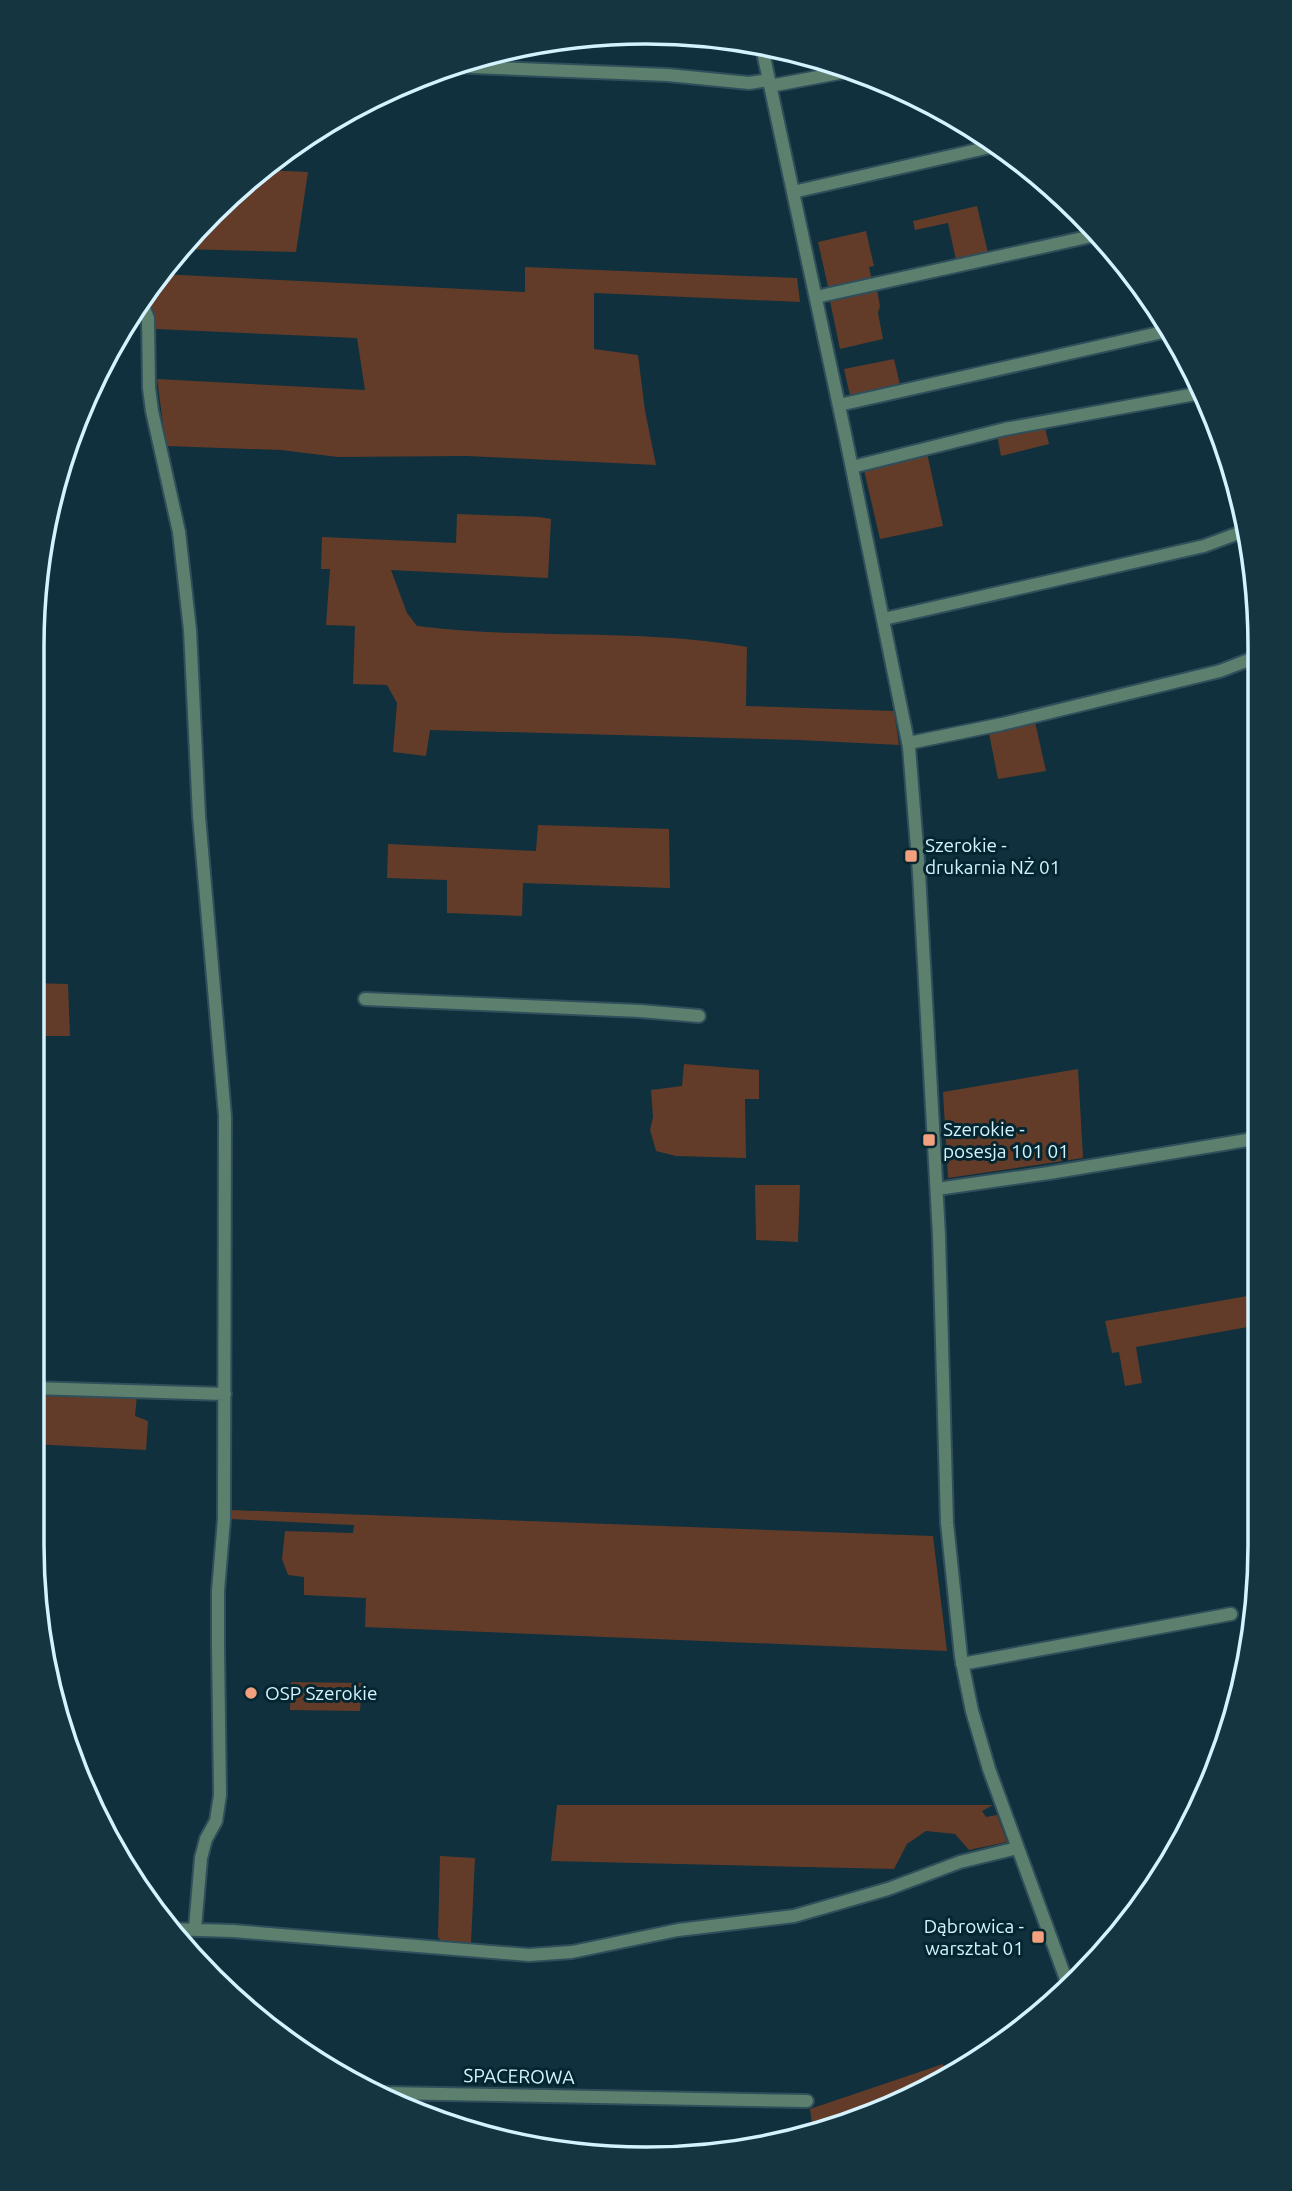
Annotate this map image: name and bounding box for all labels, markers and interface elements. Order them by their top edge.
place label: Szerokie - drukarnia NŻ 01 [925,834,1060,878]
marker: Szerokie - drukarnia NŻ 01 [903,848,919,864]
place label: Szerokie - posesja 101 01 [943,1118,1069,1162]
marker: Szerokie - posesja 101 01 [921,1132,937,1148]
place label: OSP Szerokie [265,1682,377,1704]
marker: OSP Szerokie [243,1685,259,1701]
place label: Dąbrowica - warsztat 01 [924,1915,1024,1959]
marker: Dąbrowica - warsztat 01 [1030,1929,1046,1945]
street label: SPACEROWA [463,2064,575,2088]

